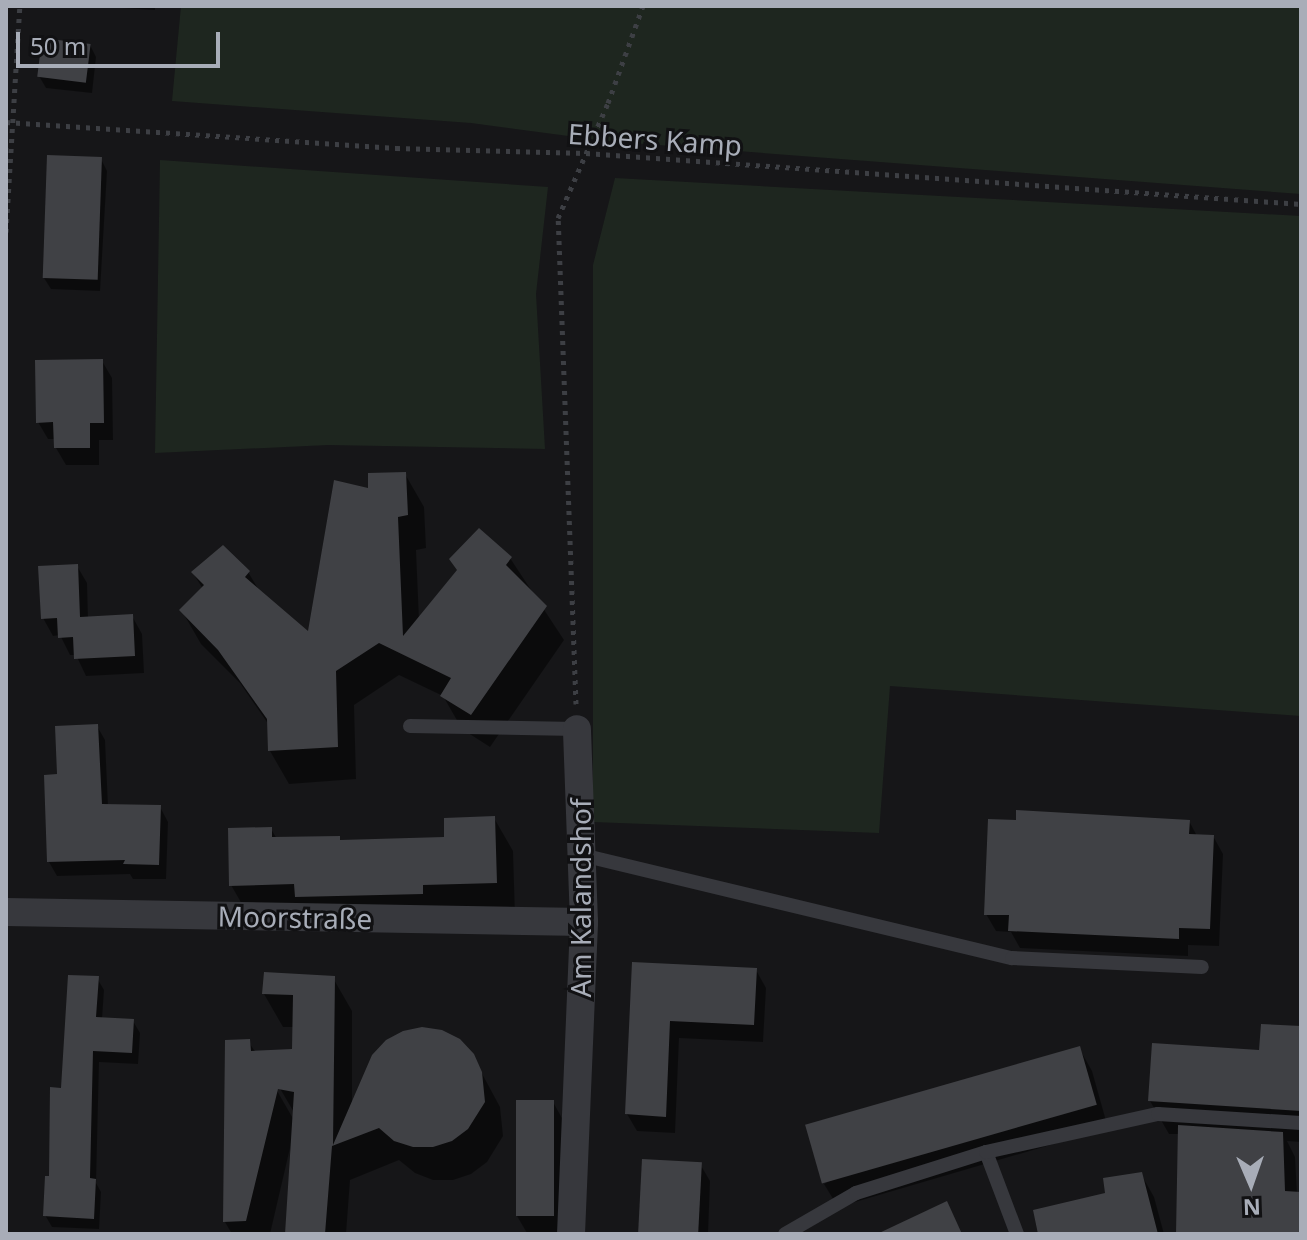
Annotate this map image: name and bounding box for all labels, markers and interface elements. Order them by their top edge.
scale bar [20,16,224,66]
text: 50 m [30,29,86,62]
street label: Ebbers Kamp [567,116,743,162]
street label: Am Kalandshof [563,798,597,998]
street label: Moorstraße [217,899,373,935]
north arrow [1211,1144,1291,1224]
text: N [1242,1193,1261,1223]

